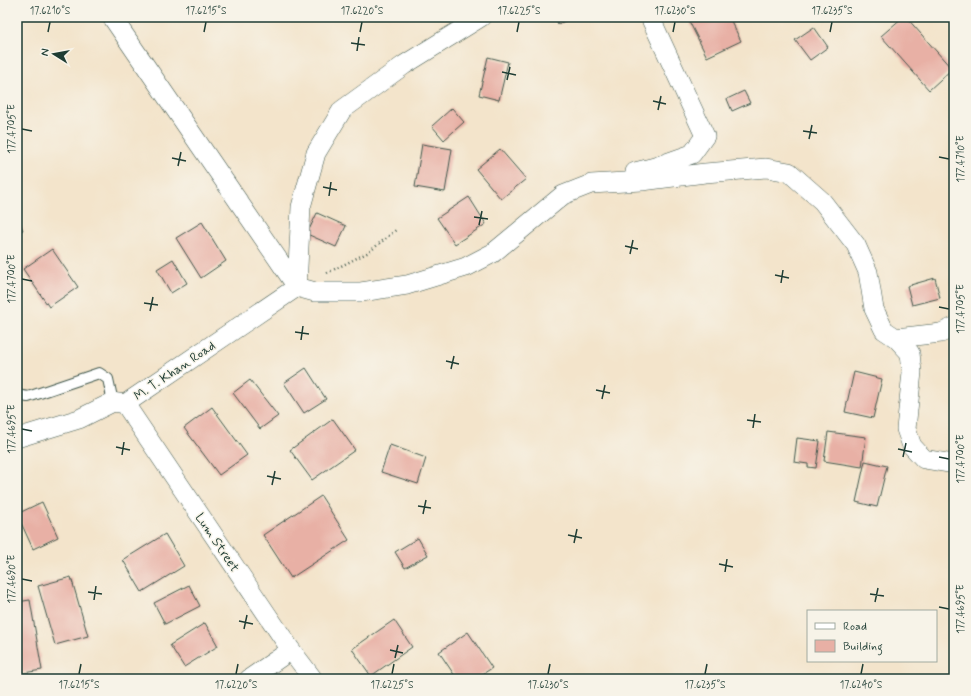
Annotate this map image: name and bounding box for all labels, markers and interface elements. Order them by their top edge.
text: 17.6210°S [30,4,71,18]
text: 17.6215°S [185,4,227,18]
text: 17.6220°S [341,4,384,18]
text: 17.6225°S [497,4,541,18]
text: 17.6230°S [655,4,696,18]
text: 17.6235°S [811,4,853,18]
north arrow [34,34,74,74]
text: N [38,47,53,57]
text: 177.4705°E [5,104,19,154]
text: 177.4710°E [954,135,968,182]
text: 177.4700°E [5,254,19,304]
text: 177.4705°E [954,284,968,334]
street label: M. T. Khan Road [131,338,219,405]
text: 177.4695°E [5,404,19,454]
text: 177.4700°E [954,434,968,484]
street label: Lum Street [191,510,243,576]
text: 177.4690°E [5,554,19,603]
text: 177.4695°E [954,584,968,634]
legend [807,610,937,662]
text: Road [843,619,867,635]
text: Building [843,639,883,656]
text: 17.6215°S [58,678,100,692]
text: 17.6220°S [215,678,258,692]
text: 17.6225°S [370,678,414,692]
text: 17.6230°S [528,678,569,692]
text: 17.6235°S [684,678,726,692]
text: 17.6240°S [840,678,883,692]

